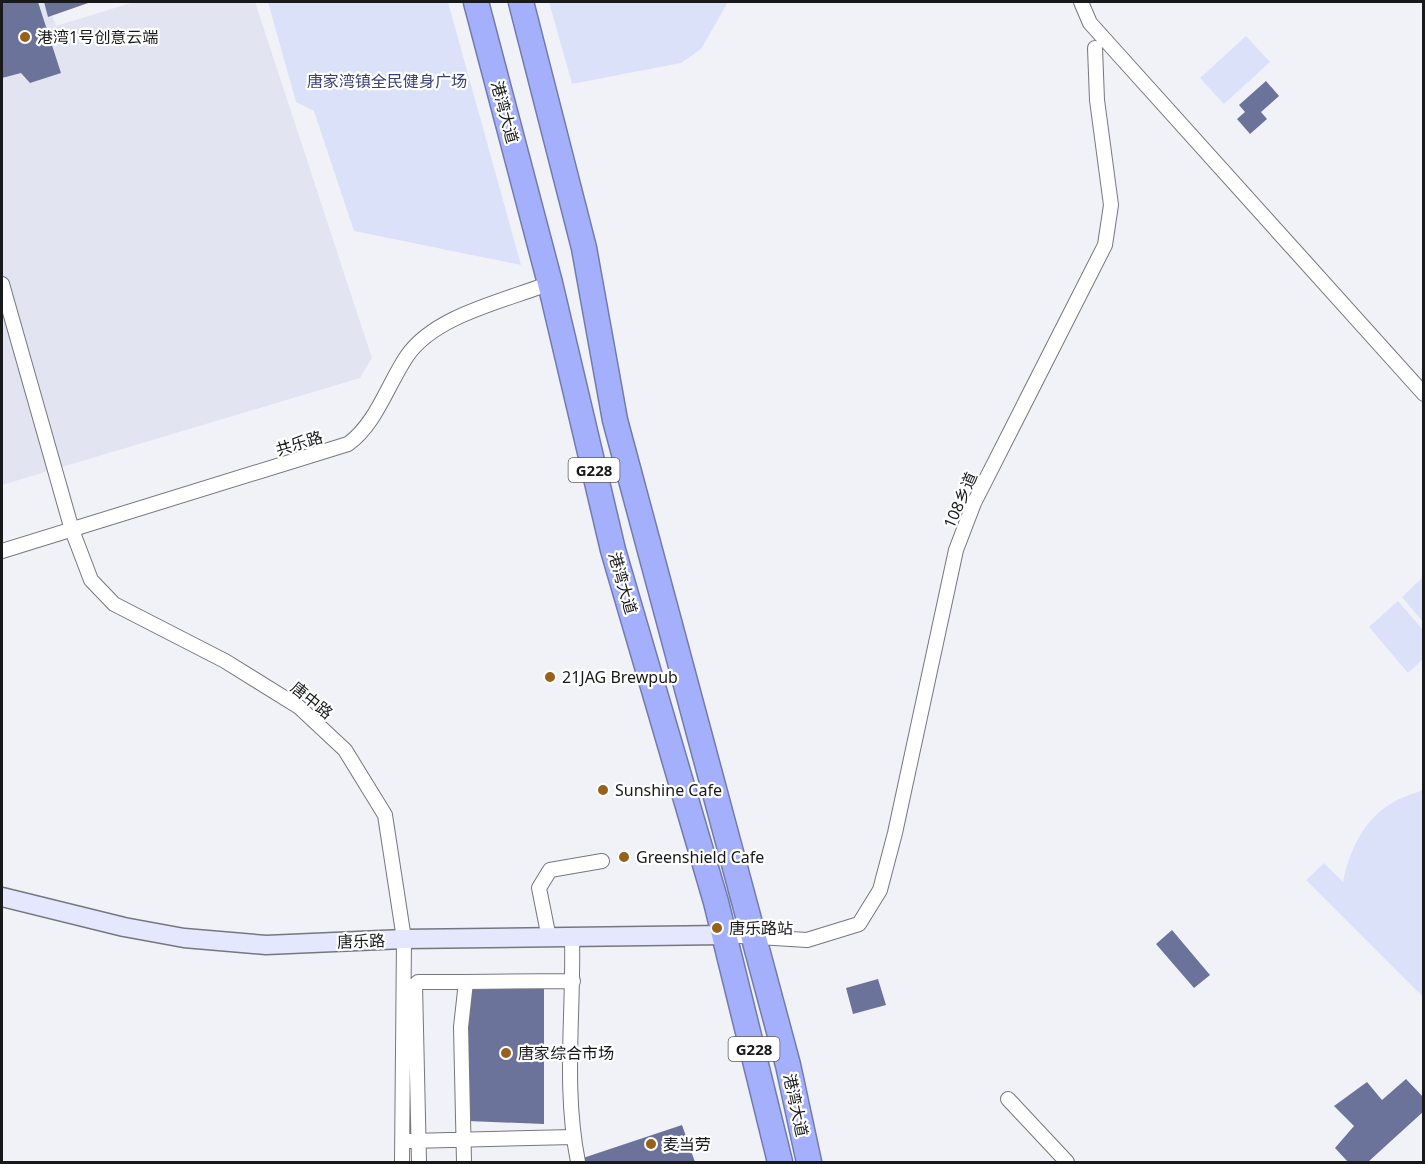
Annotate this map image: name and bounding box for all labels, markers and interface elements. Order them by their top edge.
place label: 港湾1号创意云端 [37,26,158,48]
marker: 港湾1号创意云端 [18,30,32,44]
park label: 唐家湾镇全民健身广场 [307,70,467,92]
street label: 港湾大道 [486,78,524,146]
street label: 共乐路 [273,425,325,461]
road number: G228 [568,458,620,482]
street label: 108乡道 [938,468,982,532]
street label: 港湾大道 [604,549,642,617]
place label: 21JAG Brewpub [562,666,678,688]
marker: 21JAG Brewpub [543,670,557,684]
street label: 唐中路 [286,676,338,724]
place label: Sunshine Cafe [615,779,722,801]
marker: Sunshine Cafe [596,783,610,797]
place label: Greenshield Cafe [636,846,764,868]
marker: Greenshield Cafe [617,850,631,864]
place label: 唐乐路站 [729,917,793,939]
marker: 唐乐路站 [710,921,724,935]
street label: 唐乐路 [337,929,385,953]
road number: G228 [728,1037,780,1061]
place label: 唐家综合市场 [518,1042,614,1064]
marker: 唐家综合市场 [499,1046,513,1060]
street label: 港湾大道 [779,1071,813,1139]
place label: 麦当劳 [663,1133,711,1155]
marker: 麦当劳 [644,1137,658,1151]

